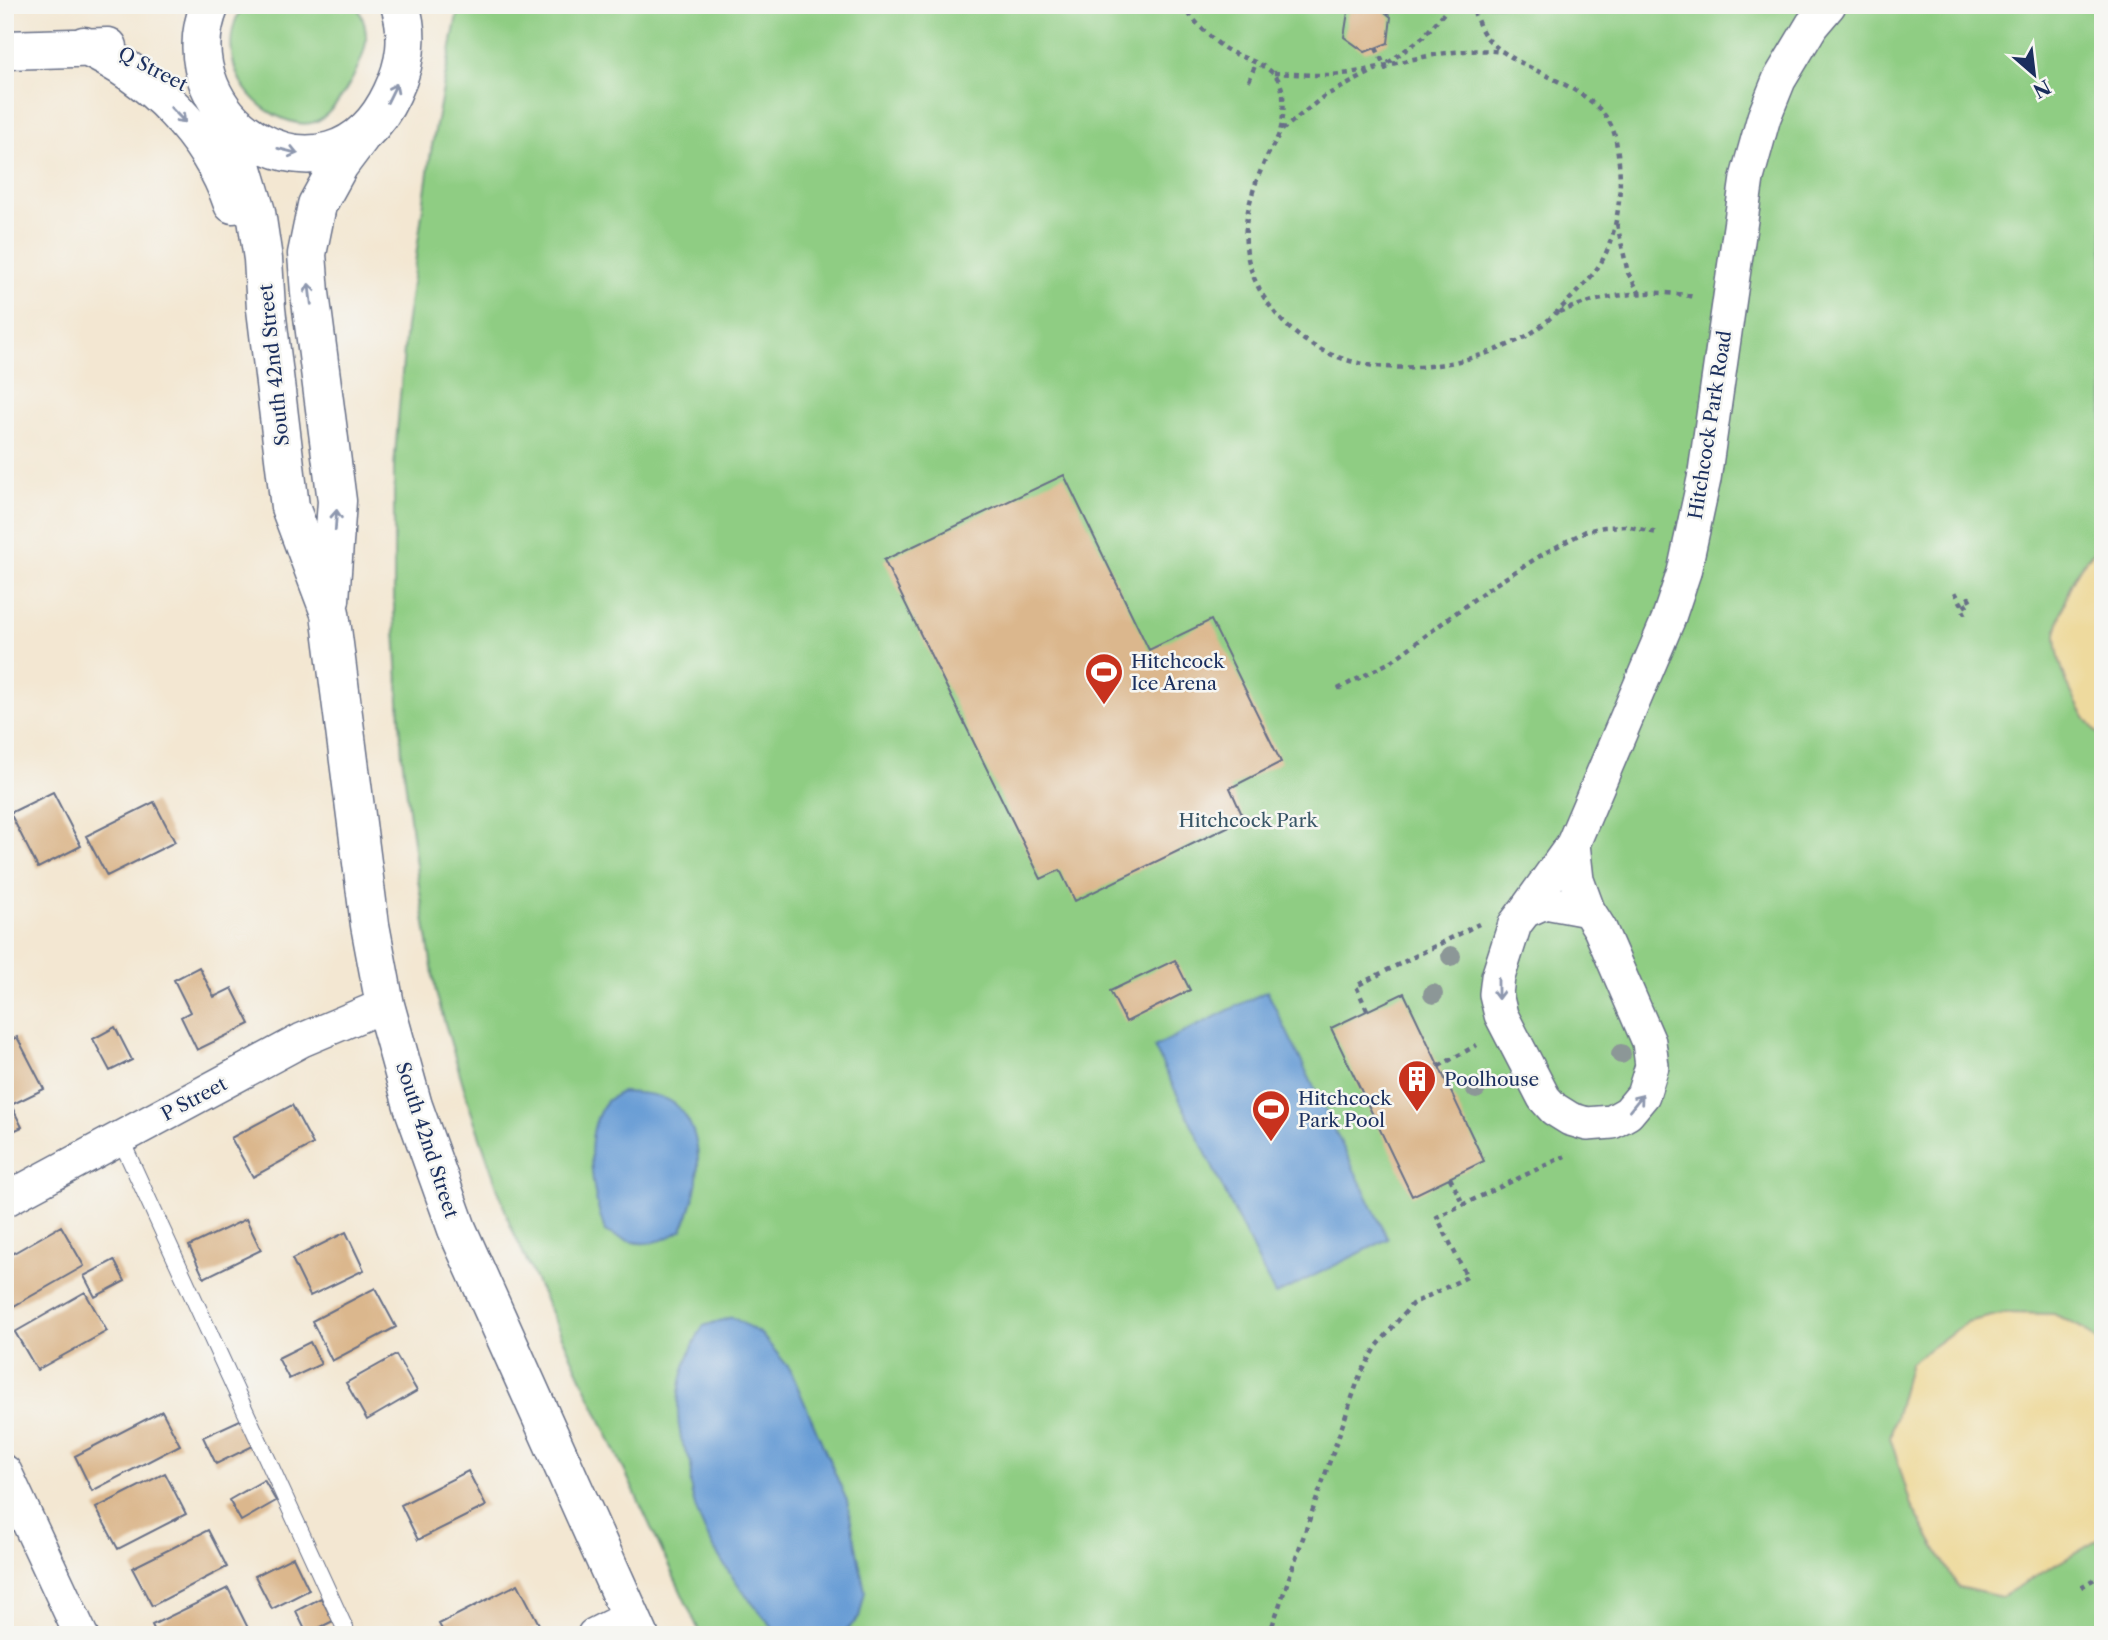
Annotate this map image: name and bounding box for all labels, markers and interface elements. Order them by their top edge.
north arrow [2000,38,2070,108]
street label: Q Street [114,42,192,96]
text: N [2029,75,2054,103]
one-way arrow [386,83,399,104]
one-way arrow [169,106,186,123]
one-way arrow [277,145,299,158]
street label: South 42nd Street [254,283,294,447]
one-way arrow [304,284,317,306]
street label: Hitchcock Park Road [1684,329,1736,521]
one-way arrow [330,509,343,532]
place label: Hitchcock Ice Arena [1131,650,1225,695]
sports icon: Hitchcock Ice Arena [1083,651,1125,706]
park label: Hitchcock Park [1178,809,1319,832]
one-way arrow [1491,977,1505,1000]
building icon: Poolhouse [1396,1058,1438,1113]
street label: South 42nd Street [391,1059,463,1221]
place label: Poolhouse [1444,1068,1539,1091]
street label: P Street [157,1072,231,1126]
place label: Hitchcock Park Pool [1298,1087,1392,1132]
sports icon: Hitchcock Park Pool [1250,1088,1292,1143]
one-way arrow [1628,1095,1644,1113]

